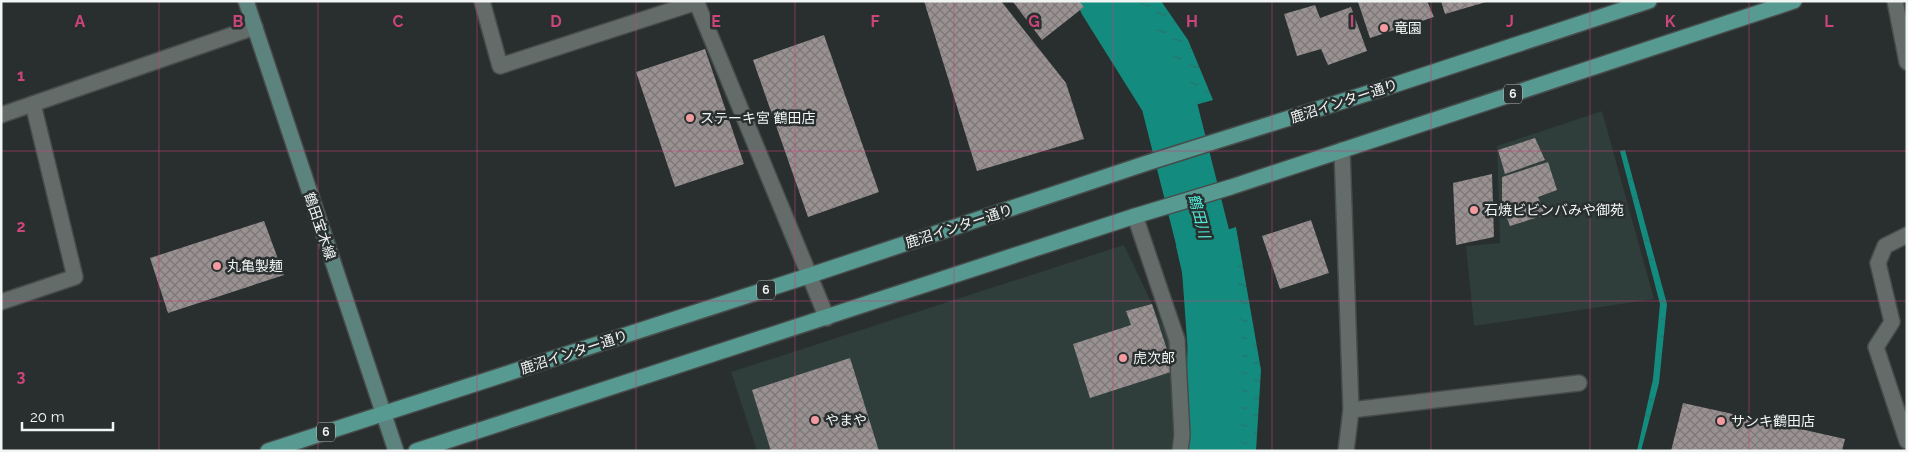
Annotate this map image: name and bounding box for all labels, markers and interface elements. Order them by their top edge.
text: A [75,12,86,31]
text: B [233,12,244,31]
text: C [393,12,404,31]
text: D [550,12,562,31]
text: E [711,12,721,31]
text: F [870,12,880,31]
text: G [1028,12,1040,31]
text: H [1186,12,1198,31]
text: I [1350,12,1354,31]
text: J [1506,12,1514,31]
text: K [1665,12,1676,31]
text: L [1824,12,1834,31]
place label: 竜園 [1394,20,1422,36]
marker: 竜園 [1378,22,1390,34]
text: 1 [17,66,25,85]
street label: 鹿沼インター通り [1288,76,1400,126]
road number: 6 [1504,85,1522,104]
place label: ステーキ宮 鶴田店 [700,110,816,126]
marker: ステーキ宮 鶴田店 [684,112,696,124]
street label: 鶴田宝木線 [301,190,339,262]
water label: 鶴田川 [1184,192,1214,242]
street label: 鹿沼インター通り [903,201,1015,251]
place label: 石焼ビビンバみや御苑 [1484,202,1624,218]
marker: 石焼ビビンバみや御苑 [1468,204,1480,216]
text: 2 [16,217,26,236]
place label: 丸亀製麺 [227,258,283,274]
marker: 丸亀製麺 [211,260,223,272]
road number: 6 [757,280,775,300]
street label: 鹿沼インター通り [518,327,630,377]
place label: 虎次郎 [1133,350,1175,366]
marker: 虎次郎 [1117,352,1129,364]
text: 3 [17,367,26,386]
scale bar [22,400,114,432]
text: 20 m [30,408,65,426]
place label: やまや [825,412,867,428]
place label: サンキ鶴田店 [1731,413,1815,429]
marker: やまや [809,414,821,426]
marker: サンキ鶴田店 [1715,415,1727,427]
road number: 6 [317,422,335,442]

